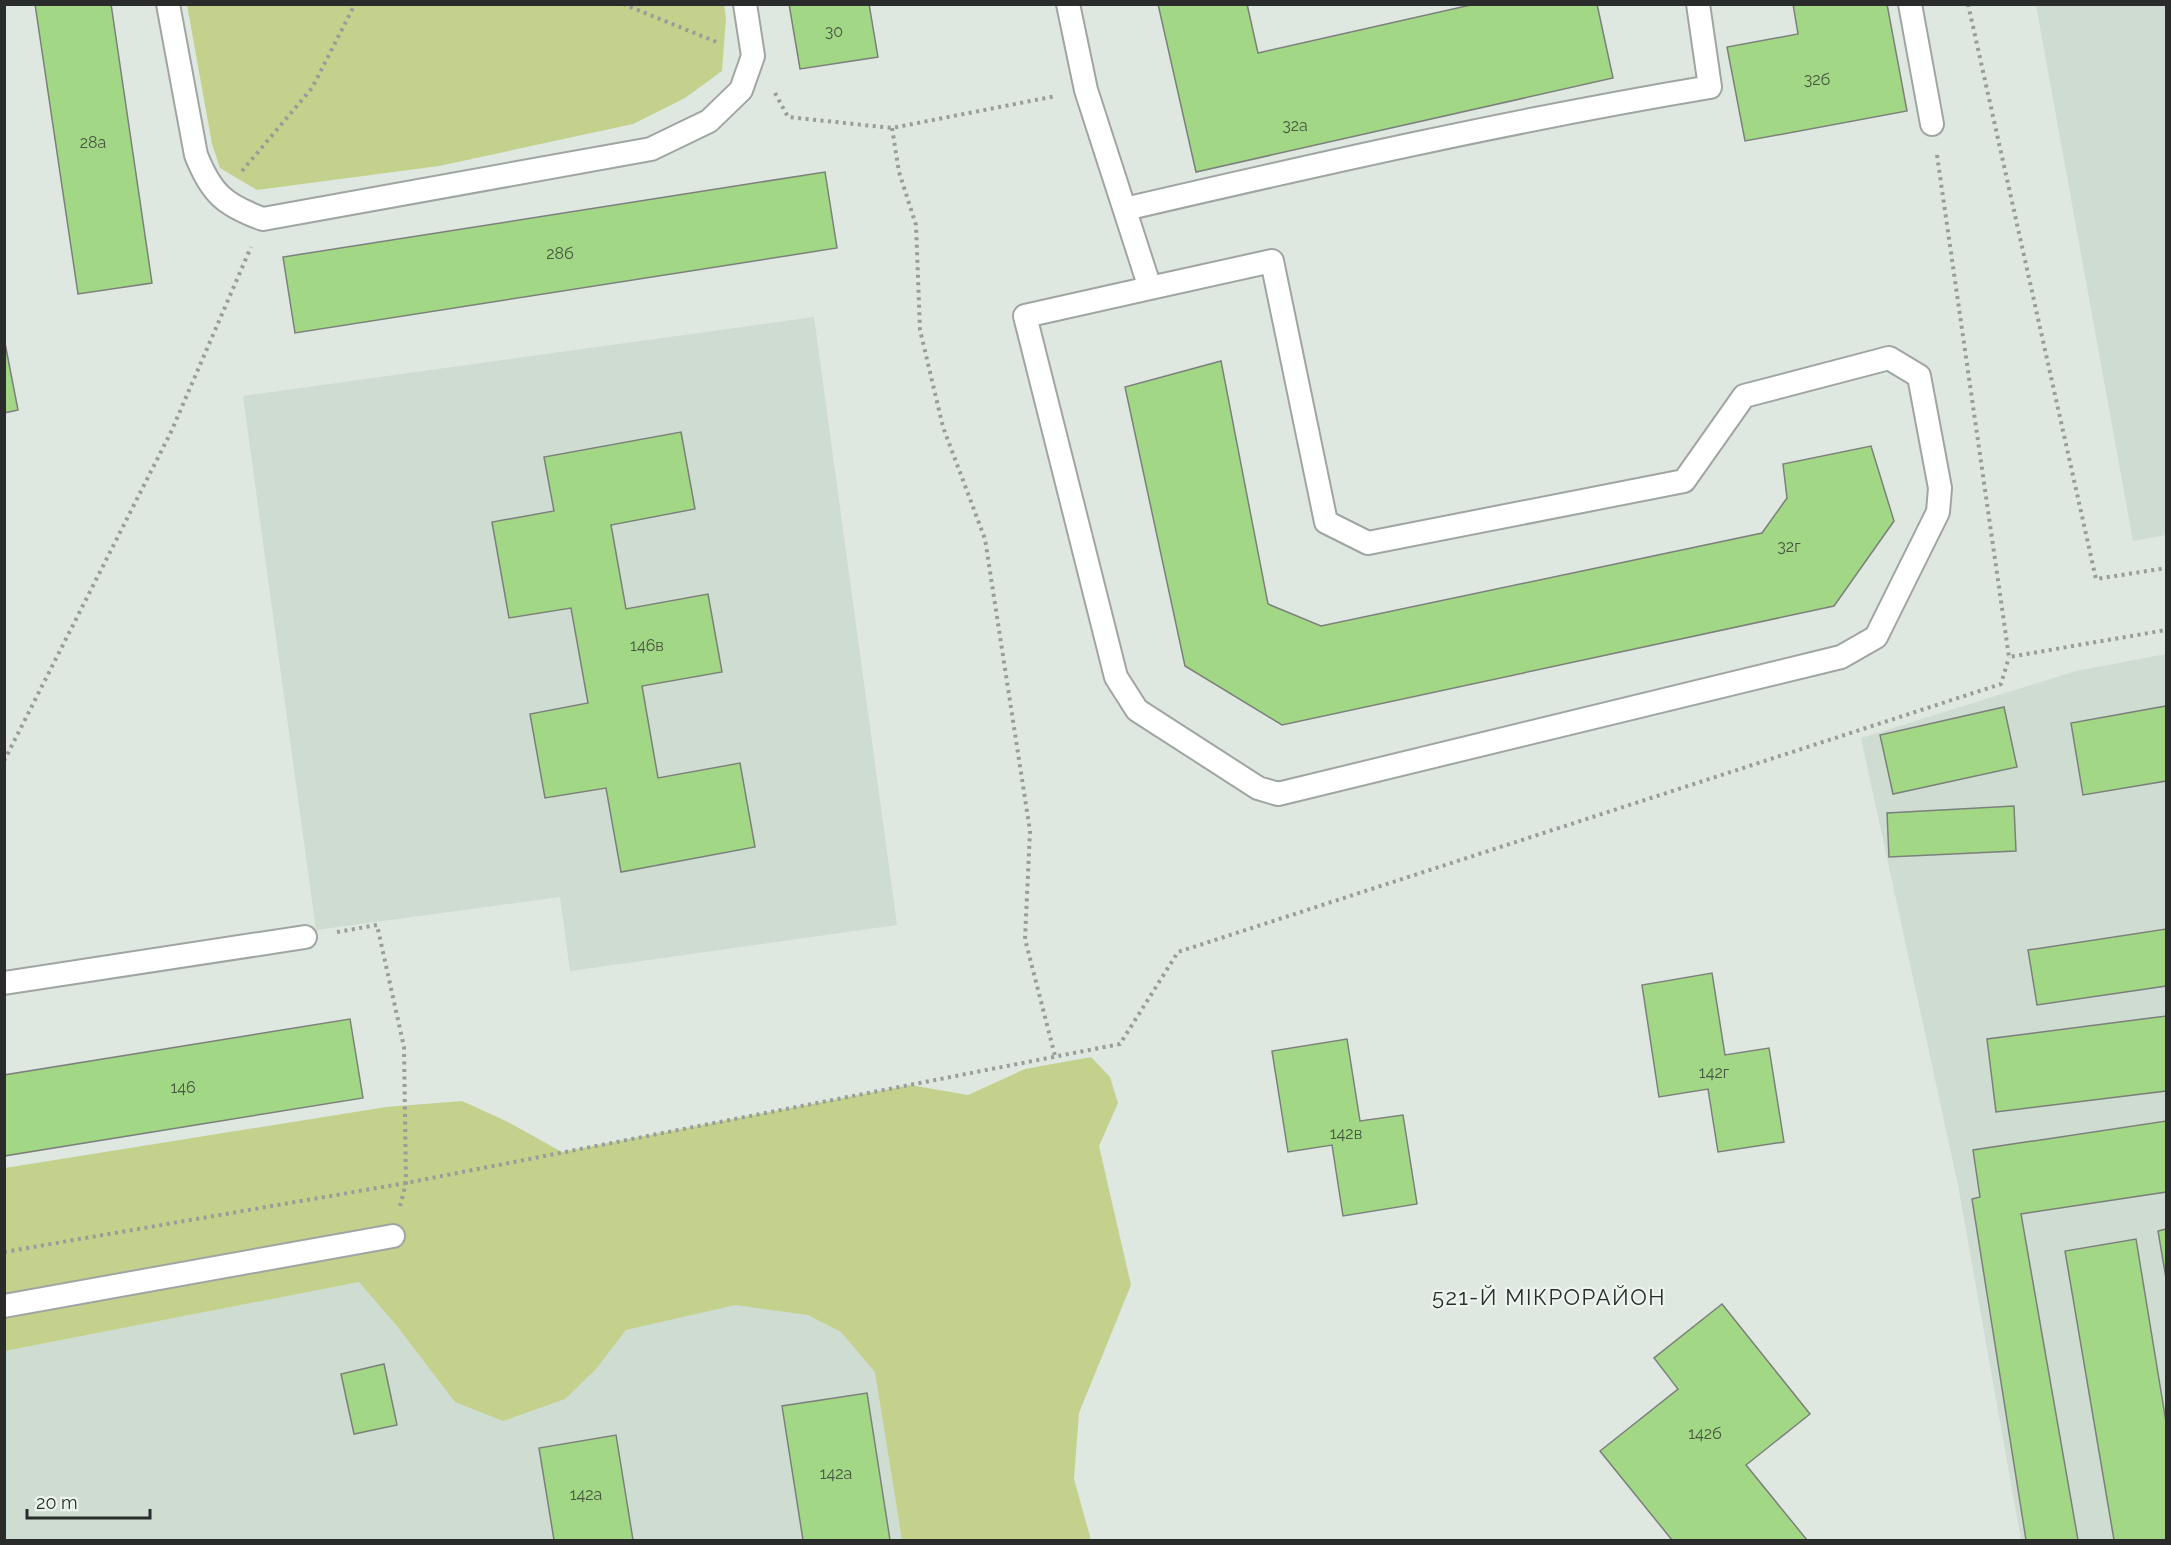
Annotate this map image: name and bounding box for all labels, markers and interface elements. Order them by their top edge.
house number: 30 [825,22,843,41]
house number: 32б [1804,70,1831,89]
house number: 32а [1282,116,1308,135]
house number: 28а [80,133,106,152]
house number: 28б [546,244,574,263]
house number: 32г [1777,537,1801,556]
house number: 146в [630,636,664,655]
house number: 142г [1699,1063,1730,1082]
house number: 146 [170,1078,196,1097]
house number: 142в [1330,1124,1362,1143]
district label: 521-Й МІКРОРАЙОН [1432,1284,1666,1310]
house number: 142б [1688,1424,1722,1443]
house number: 142а [820,1464,852,1483]
scale bar [27,1482,150,1520]
house number: 142а [570,1485,602,1504]
text: 20 m [36,1492,78,1513]

